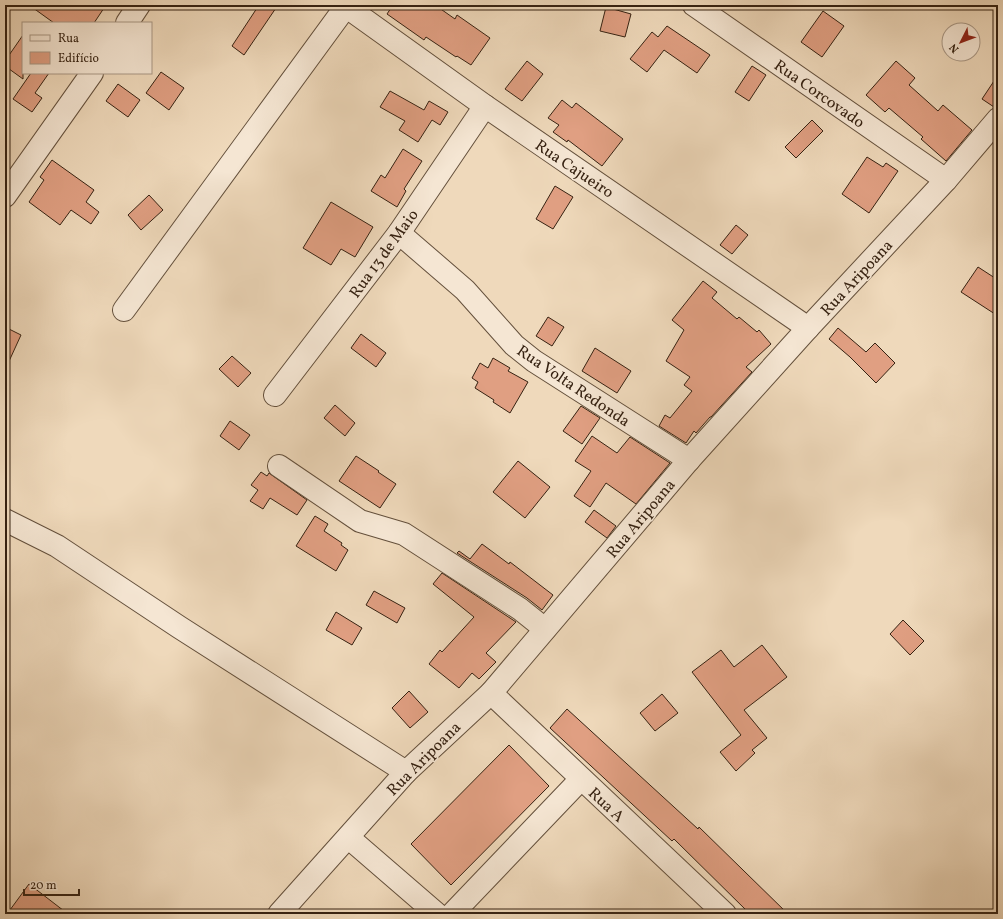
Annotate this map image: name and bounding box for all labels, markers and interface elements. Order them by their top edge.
legend [22,22,152,74]
north arrow [941,22,981,62]
text: Rua [58,31,79,47]
text: N [946,40,963,56]
text: Edifício [58,51,99,67]
street label: Rua Corcovado [769,55,869,134]
street label: Rua Cajueiro [530,135,618,204]
street label: Rua 13 de Maio [345,205,424,303]
street label: Rua Aripoana [816,235,899,321]
street label: Rua Volta Redonda [512,341,634,433]
street label: Rua Aripoana [602,475,681,564]
street label: Rua Aripoana [382,717,467,802]
street label: Rua A [583,783,629,828]
scale bar [24,871,79,897]
text: 20 m [30,878,57,894]

